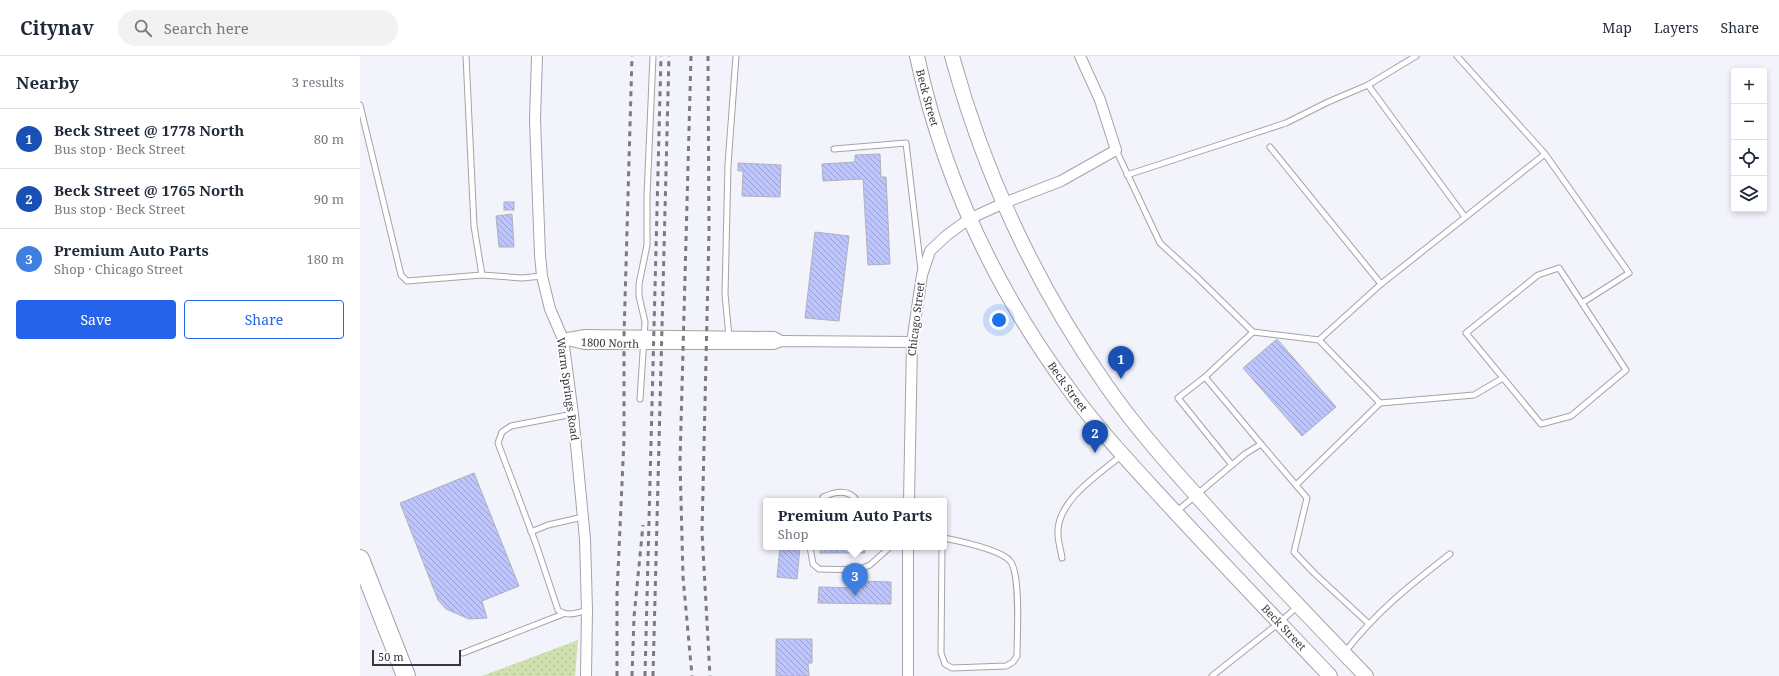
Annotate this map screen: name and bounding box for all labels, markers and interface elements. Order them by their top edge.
search box [118,10,398,46]
text: Citynav [20,15,94,41]
icon: search [132,17,154,39]
text: Search here [164,18,249,38]
text: Map [1602,18,1632,37]
text: Layers [1654,18,1699,37]
text: Share [1721,18,1759,37]
street label: Beck Street [913,68,943,128]
map controls [1731,68,1767,212]
button: + [1731,68,1767,104]
text: Nearby [16,71,79,94]
text: 3 results [292,73,344,91]
button: − [1731,104,1767,140]
text: Beck Street @ 1778 North [54,120,244,140]
text: 1 [25,130,33,148]
text: 80 m [314,130,344,148]
text: Bus stop · Beck Street [54,140,185,158]
button: locate [1731,140,1767,176]
button: layers [1731,176,1767,212]
text: Beck Street @ 1765 North [54,180,244,200]
text: 2 [25,190,33,208]
text: 90 m [314,190,344,208]
text: Bus stop · Beck Street [54,200,185,218]
text: Premium Auto Parts [54,240,209,260]
text: 3 [25,250,33,268]
text: 180 m [307,250,344,268]
text: Shop · Chicago Street [54,260,183,278]
street label: Chicago Street [904,281,928,357]
button: Save [16,300,176,339]
button: Share [184,300,344,339]
your location [989,310,1009,330]
street label: 1800 North [581,334,639,351]
street label: Warm Springs Road [554,336,583,442]
pin: 1 [1108,346,1134,379]
street label: Beck Street [1045,358,1091,415]
pin: 2 [1082,420,1108,453]
popup [763,498,947,550]
text: Premium Auto Parts [778,505,932,525]
text: Shop [778,525,808,543]
pin: 3 [842,563,868,596]
street label: Beck Street [1259,601,1310,654]
scale bar [372,648,461,667]
text: 50 m [378,649,404,664]

